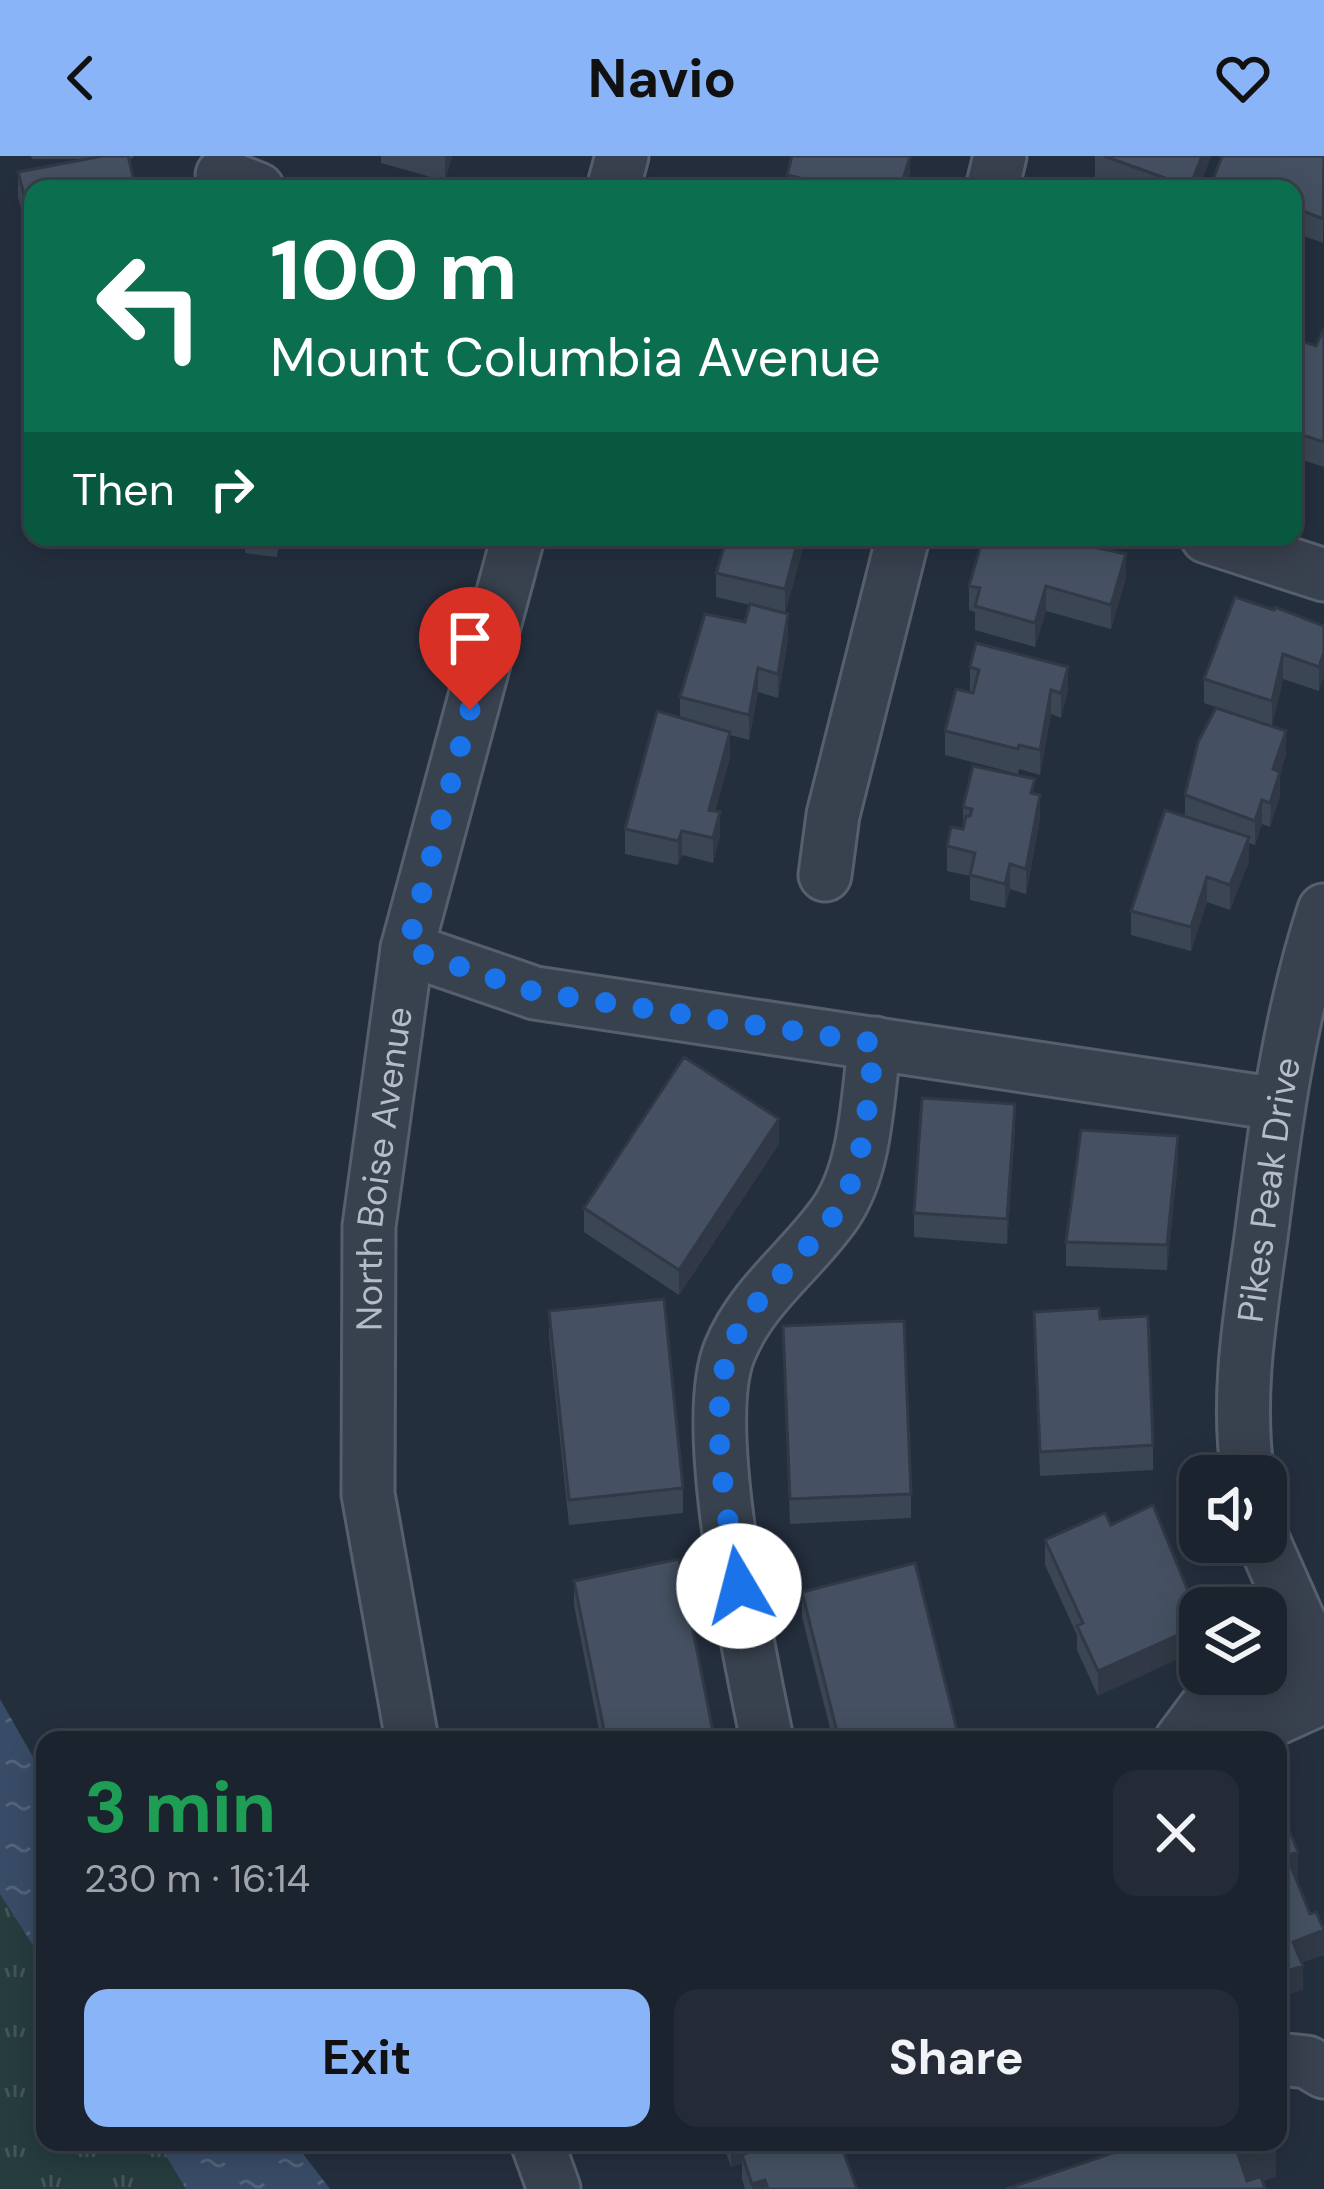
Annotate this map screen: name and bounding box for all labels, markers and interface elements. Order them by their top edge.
text: Navio [588,43,736,114]
icon: back [48,45,114,111]
icon: heart [1210,45,1276,111]
text: 100 m [270,216,518,325]
icon: left [72,228,228,384]
text: Mount Columbia Avenue [270,322,881,393]
icon: right [199,456,265,522]
text: Then [72,460,175,519]
pin [419,587,521,710]
icon: arrive [437,605,503,671]
street label: North Boise Avenue [345,1004,422,1331]
street label: Pikes Peak Drive [1226,1053,1310,1325]
map controls [1179,1455,1287,1695]
button: sound [1179,1455,1287,1563]
position arrow [676,1523,802,1649]
button: layers [1179,1587,1287,1695]
text: 3 min [84,1761,276,1854]
button: close [1113,1770,1239,1896]
text: 230 m · 16:14 [84,1853,310,1904]
button: Exit [84,1989,650,2127]
button: Share [674,1989,1239,2127]

